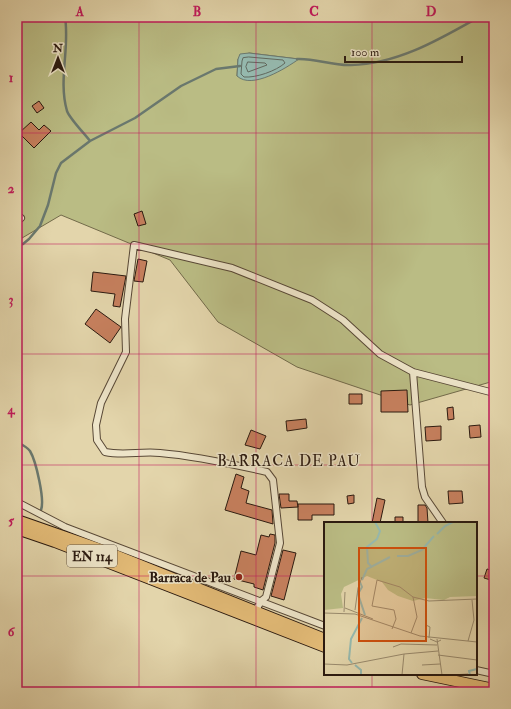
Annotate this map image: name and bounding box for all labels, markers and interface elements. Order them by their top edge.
text: A [75,4,85,20]
text: B [193,4,201,20]
text: C [309,4,319,20]
text: D [426,4,437,20]
north arrow [38,38,78,78]
scale bar [345,38,462,64]
text: N [52,42,64,55]
text: 100 m [351,45,380,60]
text: 1 [9,70,14,86]
text: 2 [8,181,15,197]
text: 3 [9,292,14,308]
text: 4 [6,402,15,418]
district label: BARRACA DE PAU [217,452,361,471]
text: 5 [8,513,14,529]
inset map [324,522,477,675]
road number: EN 114 [67,545,117,567]
place label: Barraca de Pau [149,569,232,586]
marker: Barraca de Pau [234,572,244,582]
text: 6 [8,624,16,640]

